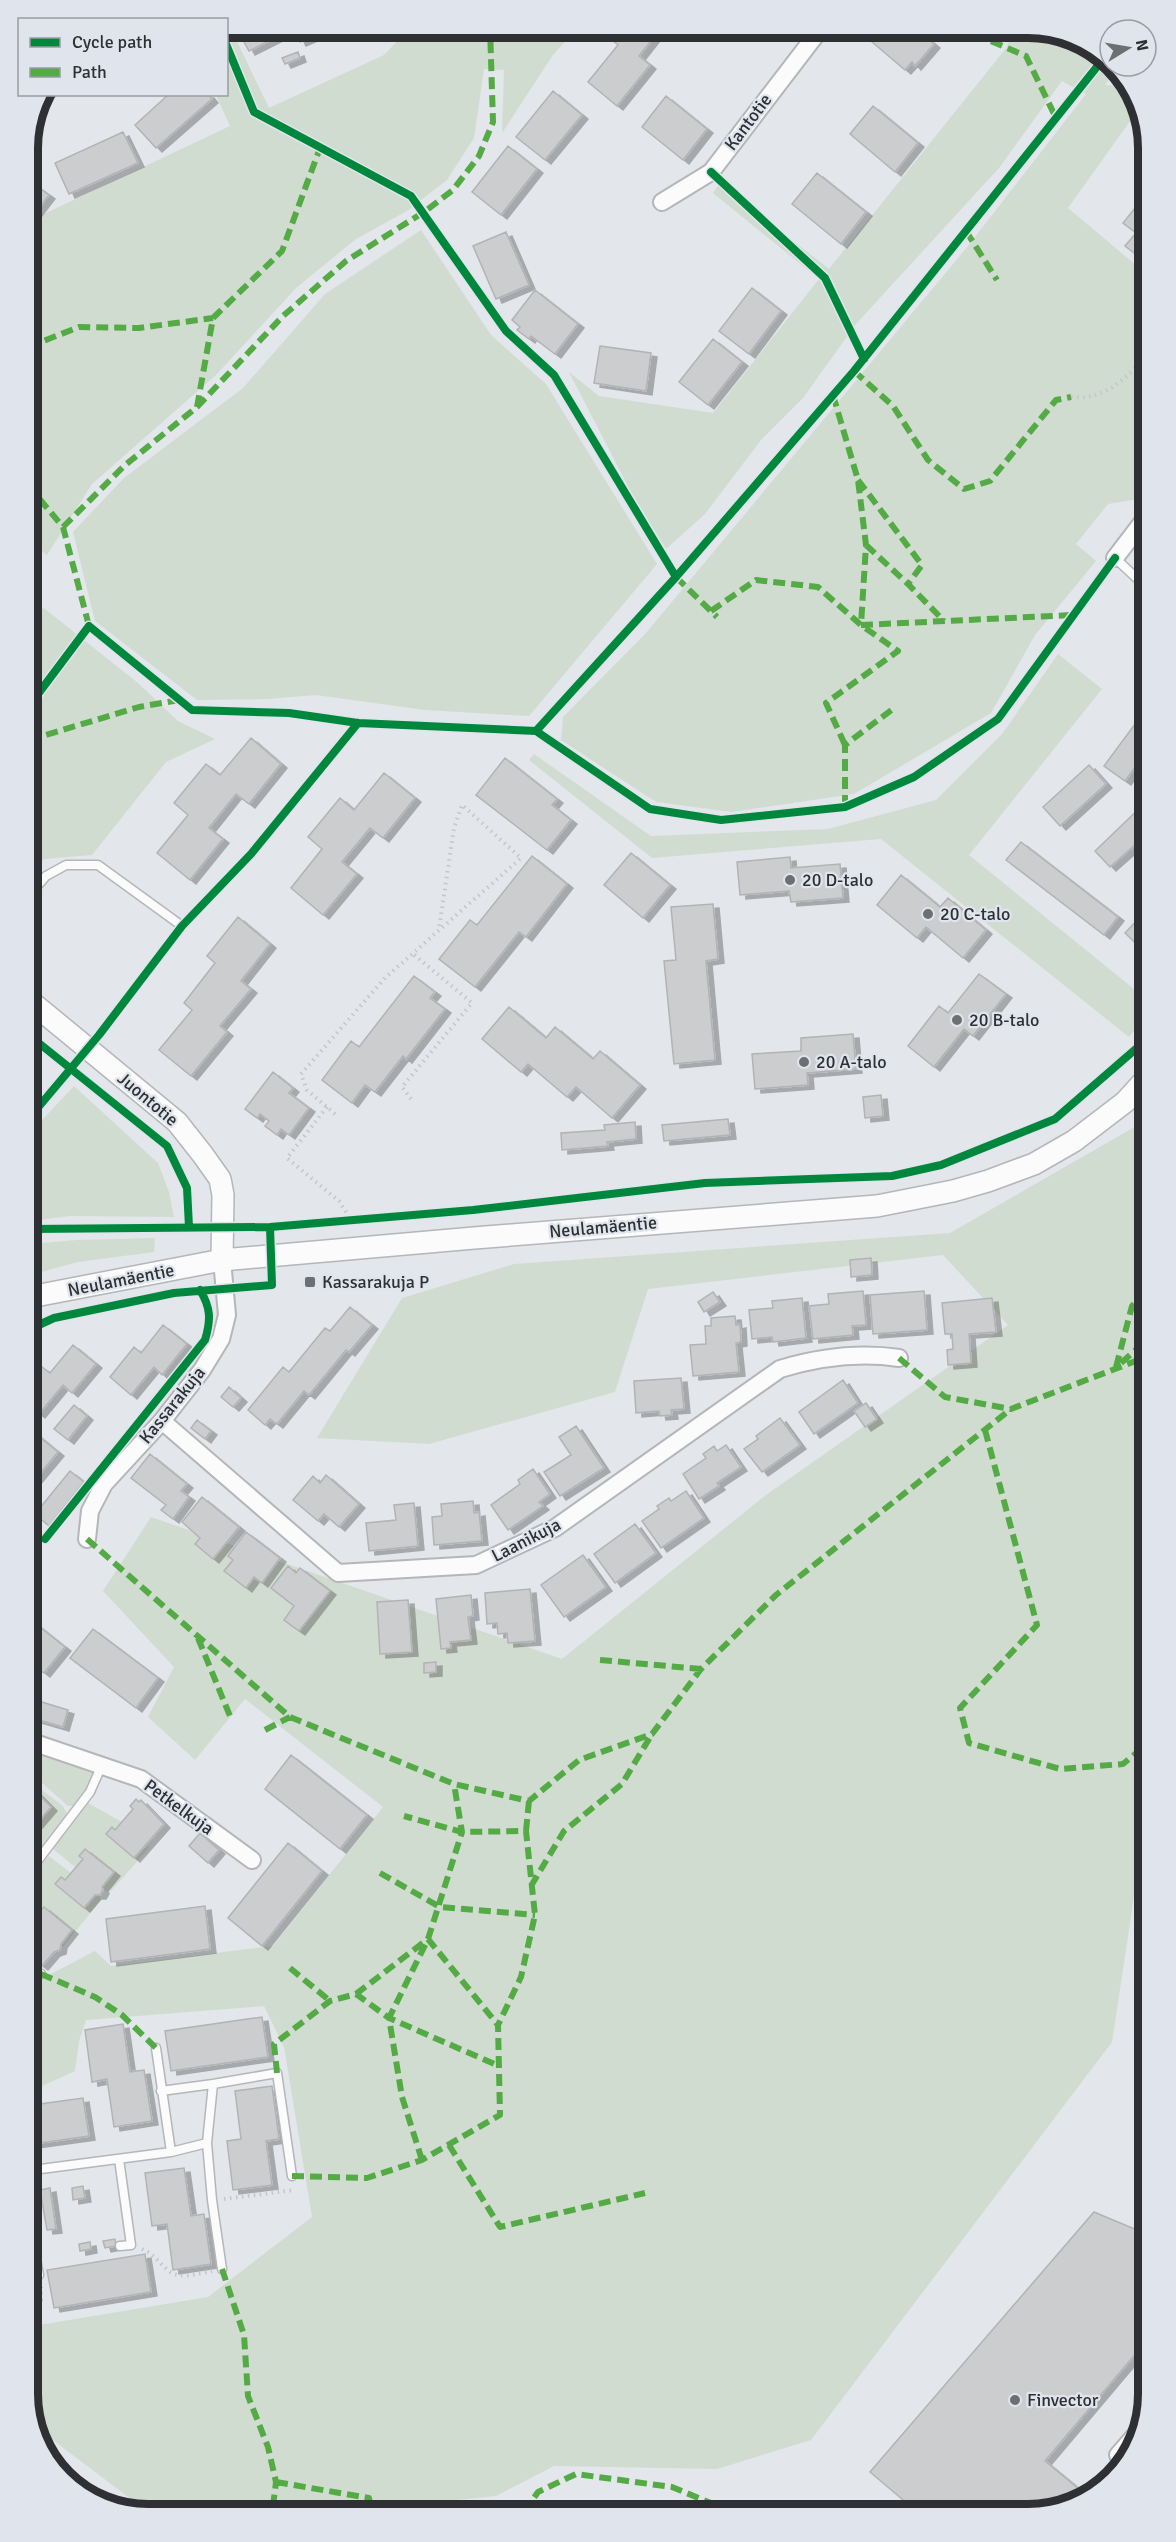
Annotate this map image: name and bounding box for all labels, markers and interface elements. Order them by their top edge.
legend [18,18,228,96]
north arrow [1098,18,1158,78]
text: Cycle path [72,31,152,53]
text: N [1131,38,1153,53]
text: Path [72,61,107,83]
street label: Kantotie [720,89,776,155]
place label: 20 D-talo [802,869,873,891]
marker: 20 D-talo [783,873,797,887]
place label: 20 C-talo [940,903,1010,925]
marker: 20 C-talo [921,907,935,921]
place label: 20 B-talo [969,1009,1039,1031]
marker: 20 B-talo [950,1013,964,1027]
place label: 20 A-talo [816,1051,887,1073]
marker: 20 A-talo [797,1055,811,1069]
street label: Juontotie [113,1067,183,1131]
street label: Neulamäentie [548,1211,658,1243]
street label: Neulamäentie [66,1259,176,1301]
place label: Kassarakuja P [322,1271,429,1293]
marker: Kassarakuja P [303,1275,317,1289]
street label: Kassarakuja [134,1362,210,1448]
street label: Laanikuja [488,1513,564,1567]
street label: Petkelkuja [140,1774,218,1840]
place label: Finvector [1027,2389,1099,2411]
marker: Finvector [1008,2393,1022,2407]

